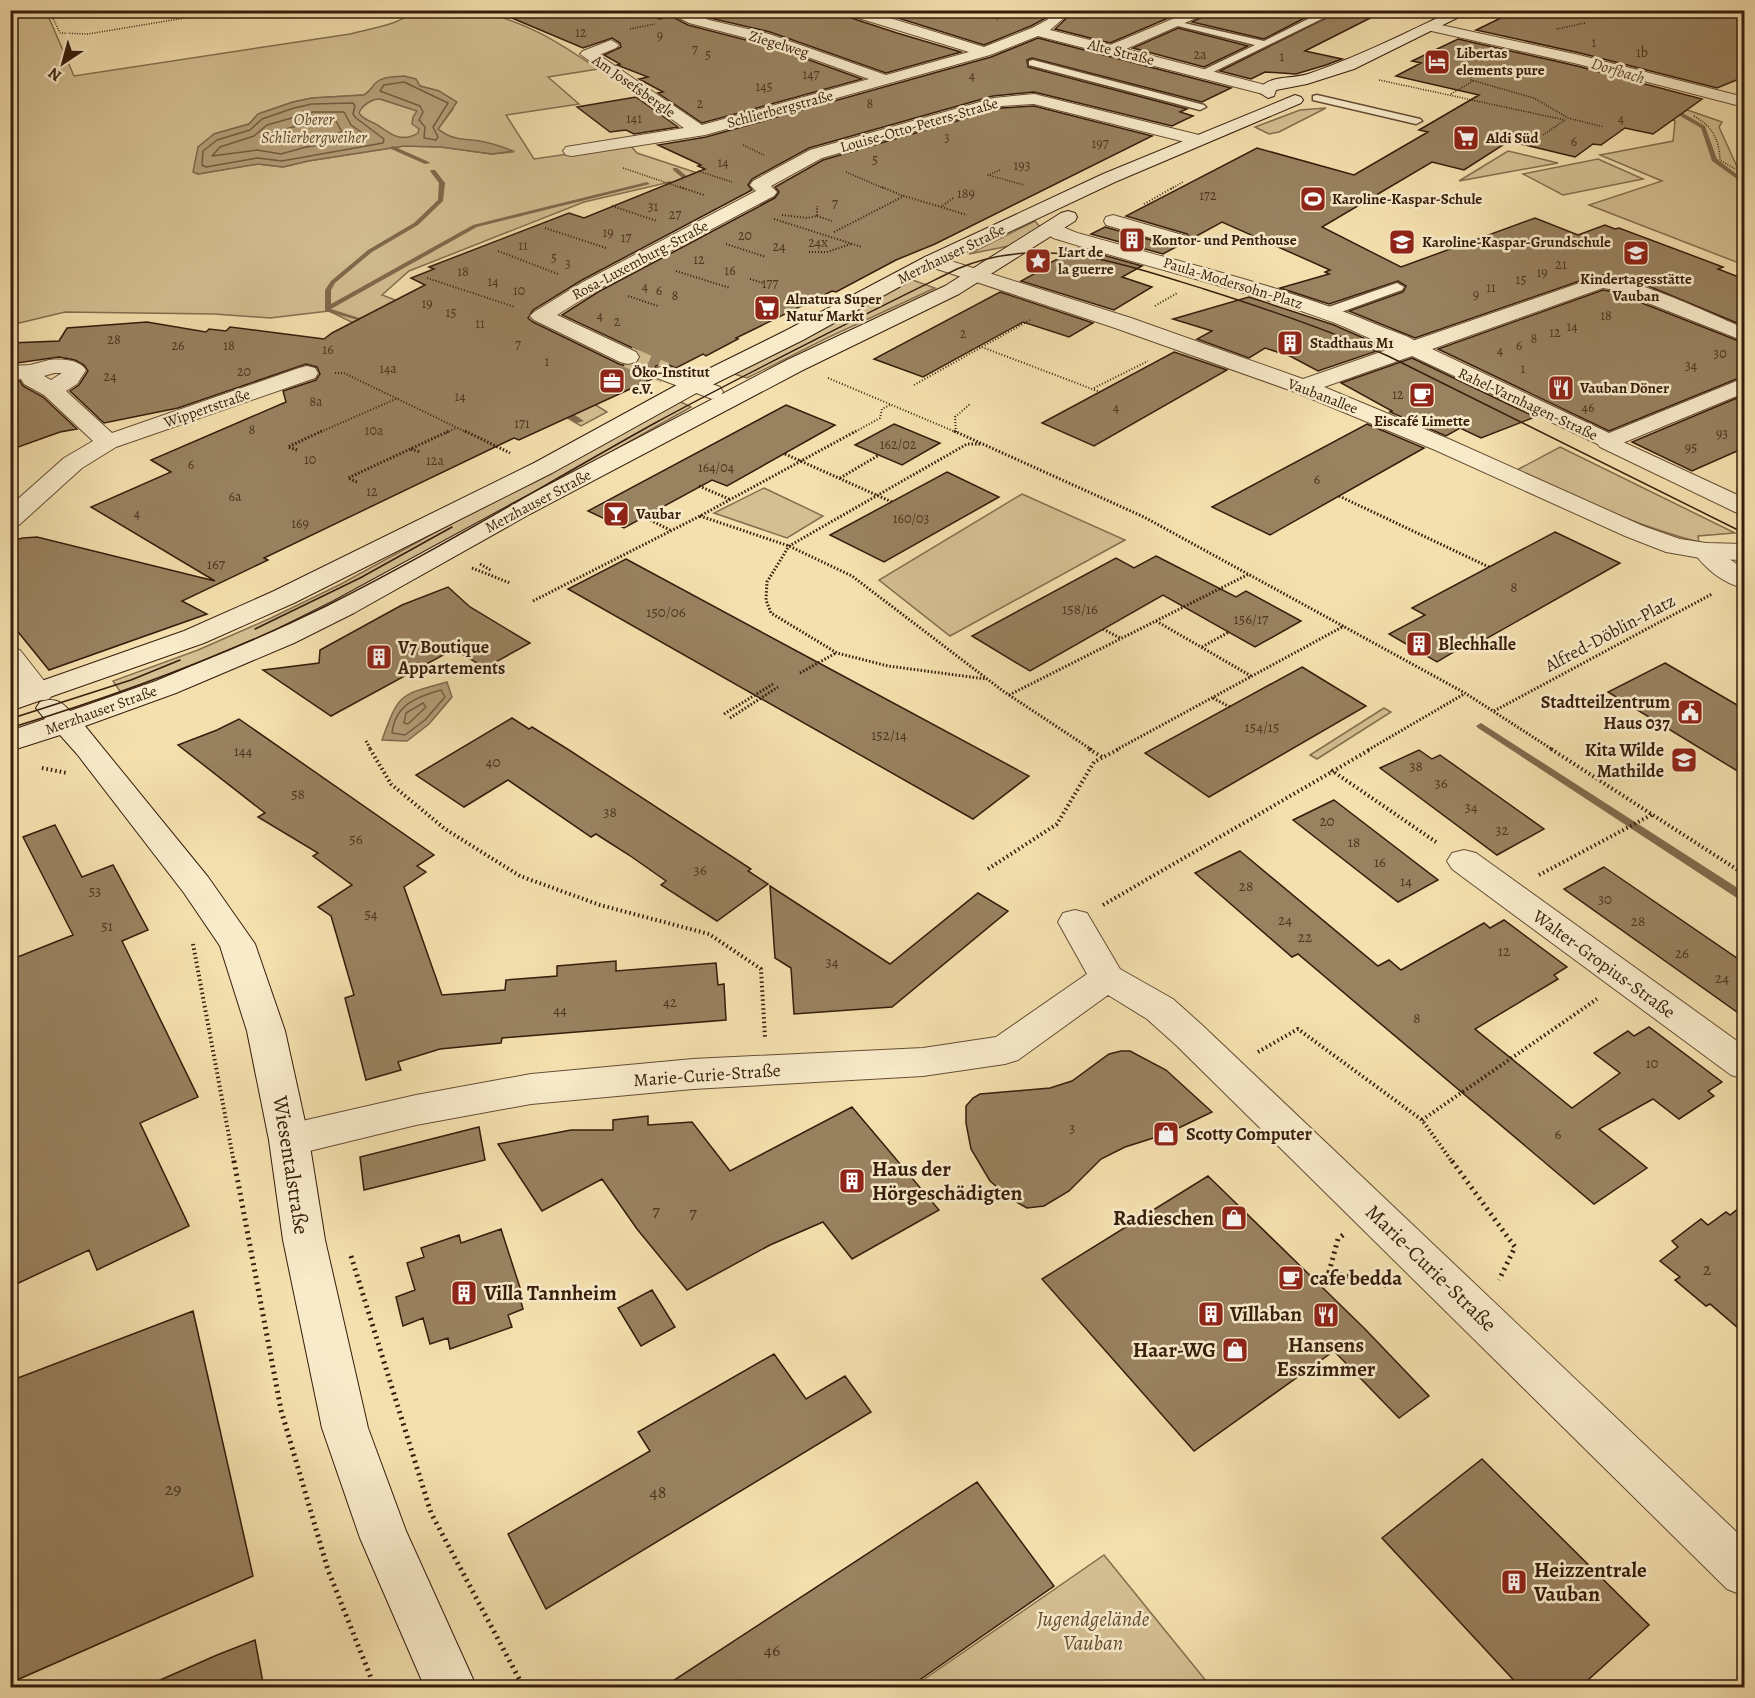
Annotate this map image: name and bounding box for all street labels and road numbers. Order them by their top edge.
street label: Ziegelweg [747,25,812,63]
street label: Alte Straße [1085,34,1157,70]
street label: Am Josefsbergle [588,49,680,122]
street label: Schlierbergstraße [725,85,836,133]
street label: Louise-Otto-Peters-Straße [838,93,1001,157]
street label: Rosa-Luxemburg-Straße [568,215,712,305]
street label: Merzhauser Straße [894,219,1008,289]
street label: Paula-Modersohn-Platz [1161,252,1305,314]
street label: Rahel-Varnhagen-Straße [1455,363,1601,445]
street label: Vaubanallee [1284,373,1361,419]
street label: Wippertstraße [160,384,253,432]
street label: Merzhauser Straße [481,464,595,537]
street label: Alfred-Döblin-Platz [1540,588,1679,678]
street label: Merzhauser Straße [42,680,160,739]
street label: Walter-Gropius-Straße [1527,904,1680,1024]
street label: Marie-Curie-Straße [633,1058,781,1092]
street label: Wiesentalstraße [266,1093,316,1236]
street label: Marie-Curie-Straße [1359,1198,1503,1338]

